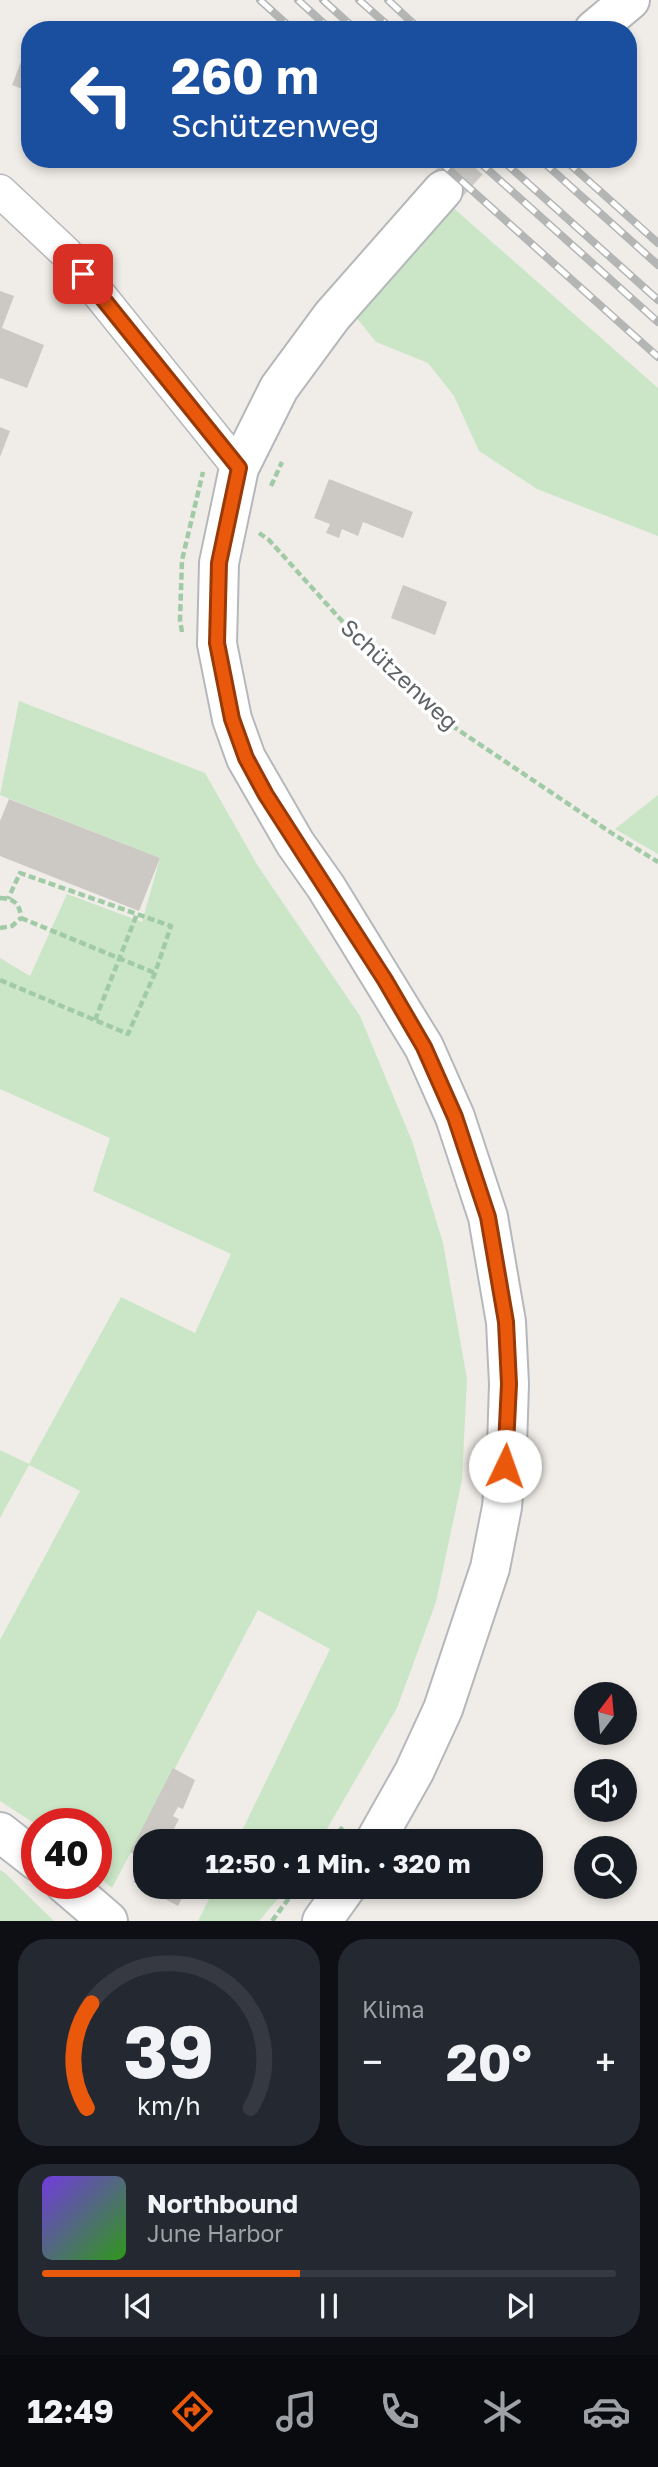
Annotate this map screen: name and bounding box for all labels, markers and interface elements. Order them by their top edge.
text: 260 m [171,46,319,105]
icon: left [56,49,147,140]
text: Schützenweg [171,106,379,144]
pin [53,244,113,304]
icon: arrive [64,255,102,293]
street label: Schützenweg [336,613,464,735]
position arrow [468,1429,542,1503]
north arrow [574,1682,637,1745]
map controls [574,1682,637,1899]
button: sound [574,1759,637,1822]
speed limit sign: 40 [21,1808,112,1899]
button: search [574,1836,637,1899]
text: 12:50 · 1 Min. · 320 m [205,1848,471,1879]
text: Klima [362,1995,425,2023]
text: 39 [124,2008,214,2095]
text: 20° [446,2030,532,2092]
text: − [362,2039,383,2084]
text: + [595,2039,616,2084]
text: km/h [137,2090,201,2121]
text: Northbound [147,2188,298,2219]
text: June Harbor [147,2219,283,2247]
icon: previous [119,2287,157,2325]
icon: pause [310,2287,348,2325]
icon: next [501,2287,539,2325]
icon: directions [168,2387,217,2436]
icon: music [272,2387,321,2436]
icon: phone [375,2387,424,2436]
icon: climate [478,2387,527,2436]
icon: car [582,2387,631,2436]
text: 12:49 [27,2392,114,2430]

